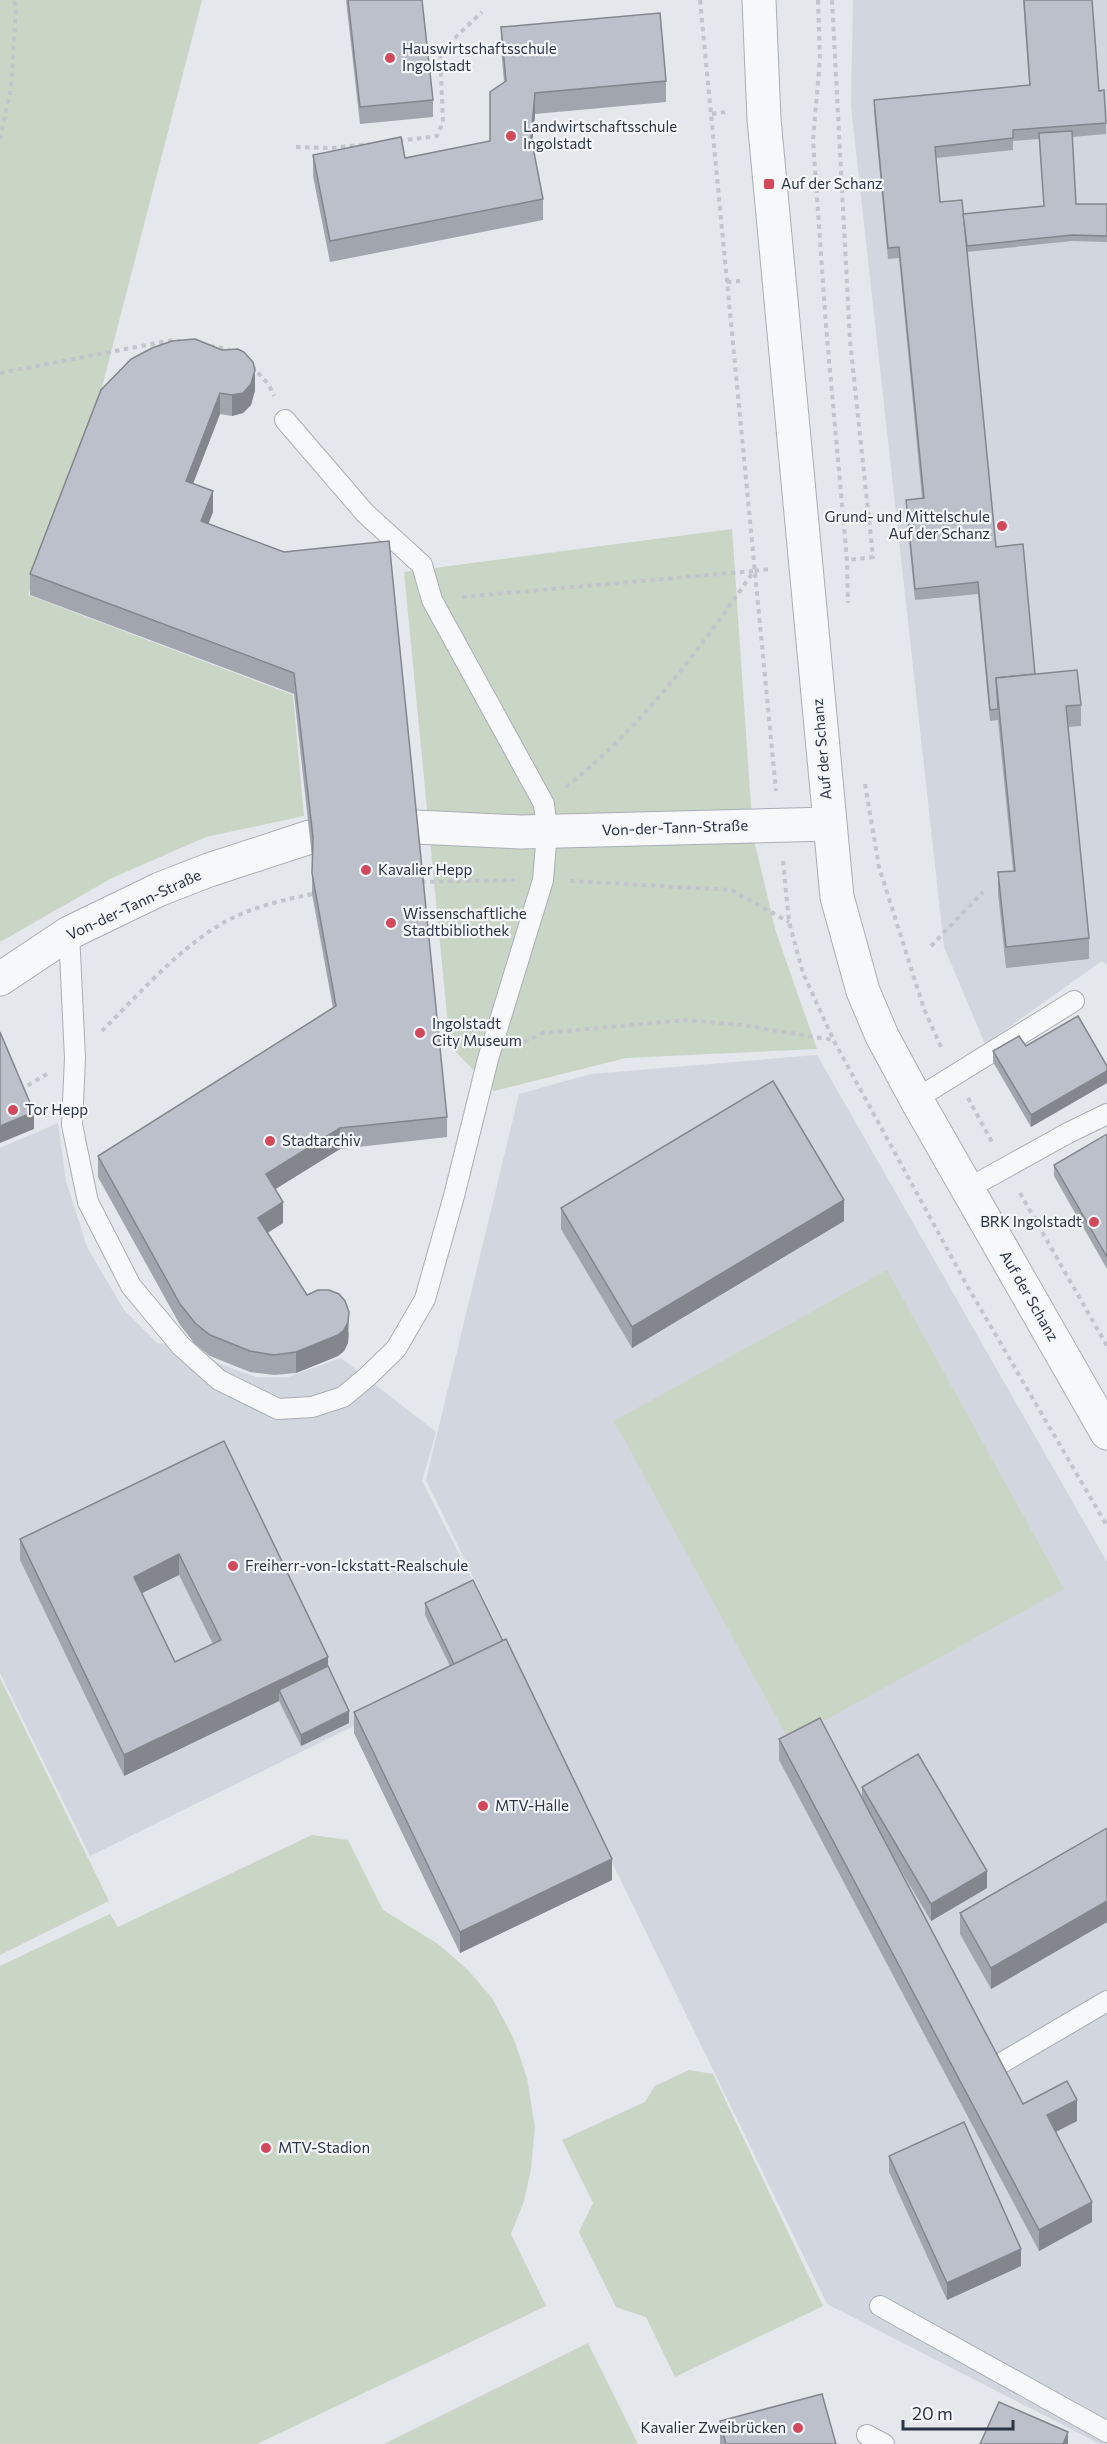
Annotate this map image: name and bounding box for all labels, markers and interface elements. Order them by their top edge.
place label: Hauswirtschaftsschule Ingolstadt [402,39,557,74]
marker: Hauswirtschaftsschule Ingolstadt [383,51,397,65]
place label: Landwirtschaftsschule Ingolstadt [523,117,677,152]
marker: Landwirtschaftsschule Ingolstadt [504,129,518,143]
place label: Auf der Schanz [781,174,883,192]
marker: Auf der Schanz [762,177,776,191]
place label: Grund- und Mittelschule Auf der Schanz [825,507,990,542]
marker: Grund- und Mittelschule Auf der Schanz [995,519,1009,533]
street label: Auf der Schanz [808,698,834,800]
street label: Von-der-Tann-Straße [602,815,749,839]
place label: Kavalier Hepp [378,860,473,878]
marker: Kavalier Hepp [359,863,373,877]
street label: Von-der-Tann-Straße [63,865,204,943]
place label: Wissenschaftliche Stadtbibliothek [403,904,527,939]
marker: Wissenschaftliche Stadtbibliothek [384,916,398,930]
place label: Ingolstadt City Museum [432,1014,522,1049]
marker: Ingolstadt City Museum [413,1026,427,1040]
place label: Tor Hepp [25,1100,88,1118]
marker: Tor Hepp [6,1103,20,1117]
place label: Stadtarchiv [282,1131,361,1149]
marker: Stadtarchiv [263,1134,277,1148]
place label: BRK Ingolstadt [980,1212,1082,1230]
marker: BRK Ingolstadt [1087,1215,1101,1229]
street label: Auf der Schanz [997,1247,1063,1344]
place label: Freiherr-von-Ickstatt-Realschule [245,1556,468,1574]
marker: Freiherr-von-Ickstatt-Realschule [226,1559,240,1573]
place label: MTV-Halle [495,1796,569,1814]
marker: MTV-Halle [476,1799,490,1813]
place label: MTV-Stadion [278,2138,370,2156]
marker: MTV-Stadion [259,2141,273,2155]
scale bar [903,2393,1012,2431]
text: 20 m [912,2402,953,2424]
place label: Kavalier Zweibrücken [640,2418,786,2436]
marker: Kavalier Zweibrücken [791,2421,805,2435]

